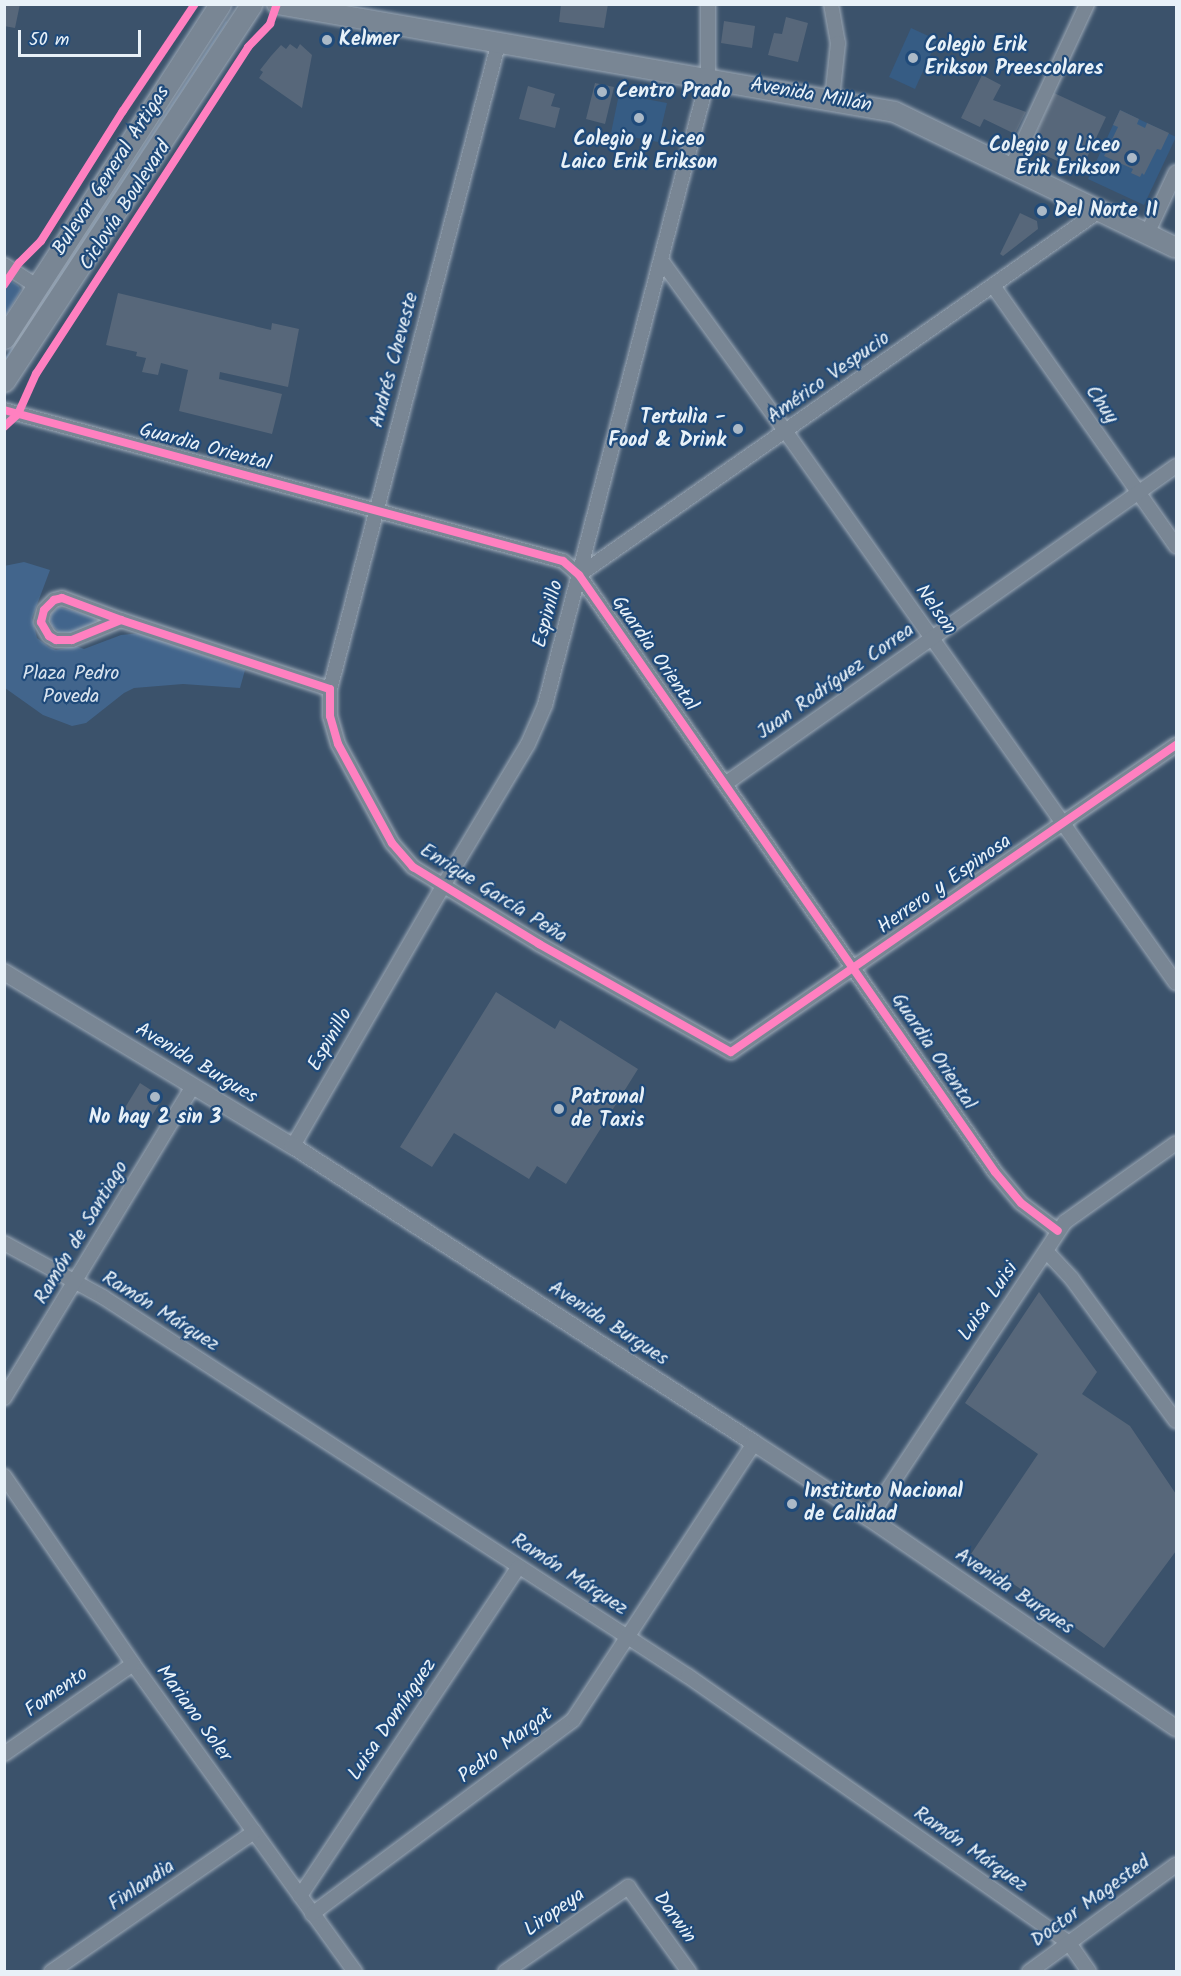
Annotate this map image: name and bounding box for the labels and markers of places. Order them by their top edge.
place label: Kelmer [339,28,399,52]
marker: Kelmer [320,33,334,47]
place label: Colegio Erik Erikson Preescolares [925,34,1103,81]
marker: Colegio Erik Erikson Preescolares [906,51,920,65]
place label: Centro Prado [616,80,731,104]
marker: Centro Prado [593,83,611,101]
marker: Colegio y Liceo Laico Erik Erikson [632,111,646,125]
place label: Colegio y Liceo Laico Erik Erikson [561,128,717,175]
place label: Colegio y Liceo Erik Erikson [989,134,1120,181]
marker: Colegio y Liceo Erik Erikson [1125,151,1139,165]
place label: Del Norte II [1054,199,1158,223]
marker: Del Norte II [1035,204,1049,218]
place label: Tertulia - Food & Drink [608,406,726,453]
marker: Tertulia - Food & Drink [731,422,745,436]
place label: Patronal de Taxis [571,1086,644,1133]
marker: No hay 2 sin 3 [148,1090,162,1104]
marker: Patronal de Taxis [552,1102,566,1116]
place label: No hay 2 sin 3 [89,1106,221,1130]
place label: Instituto Nacional de Calidad [804,1480,963,1527]
marker: Instituto Nacional de Calidad [785,1497,799,1511]

